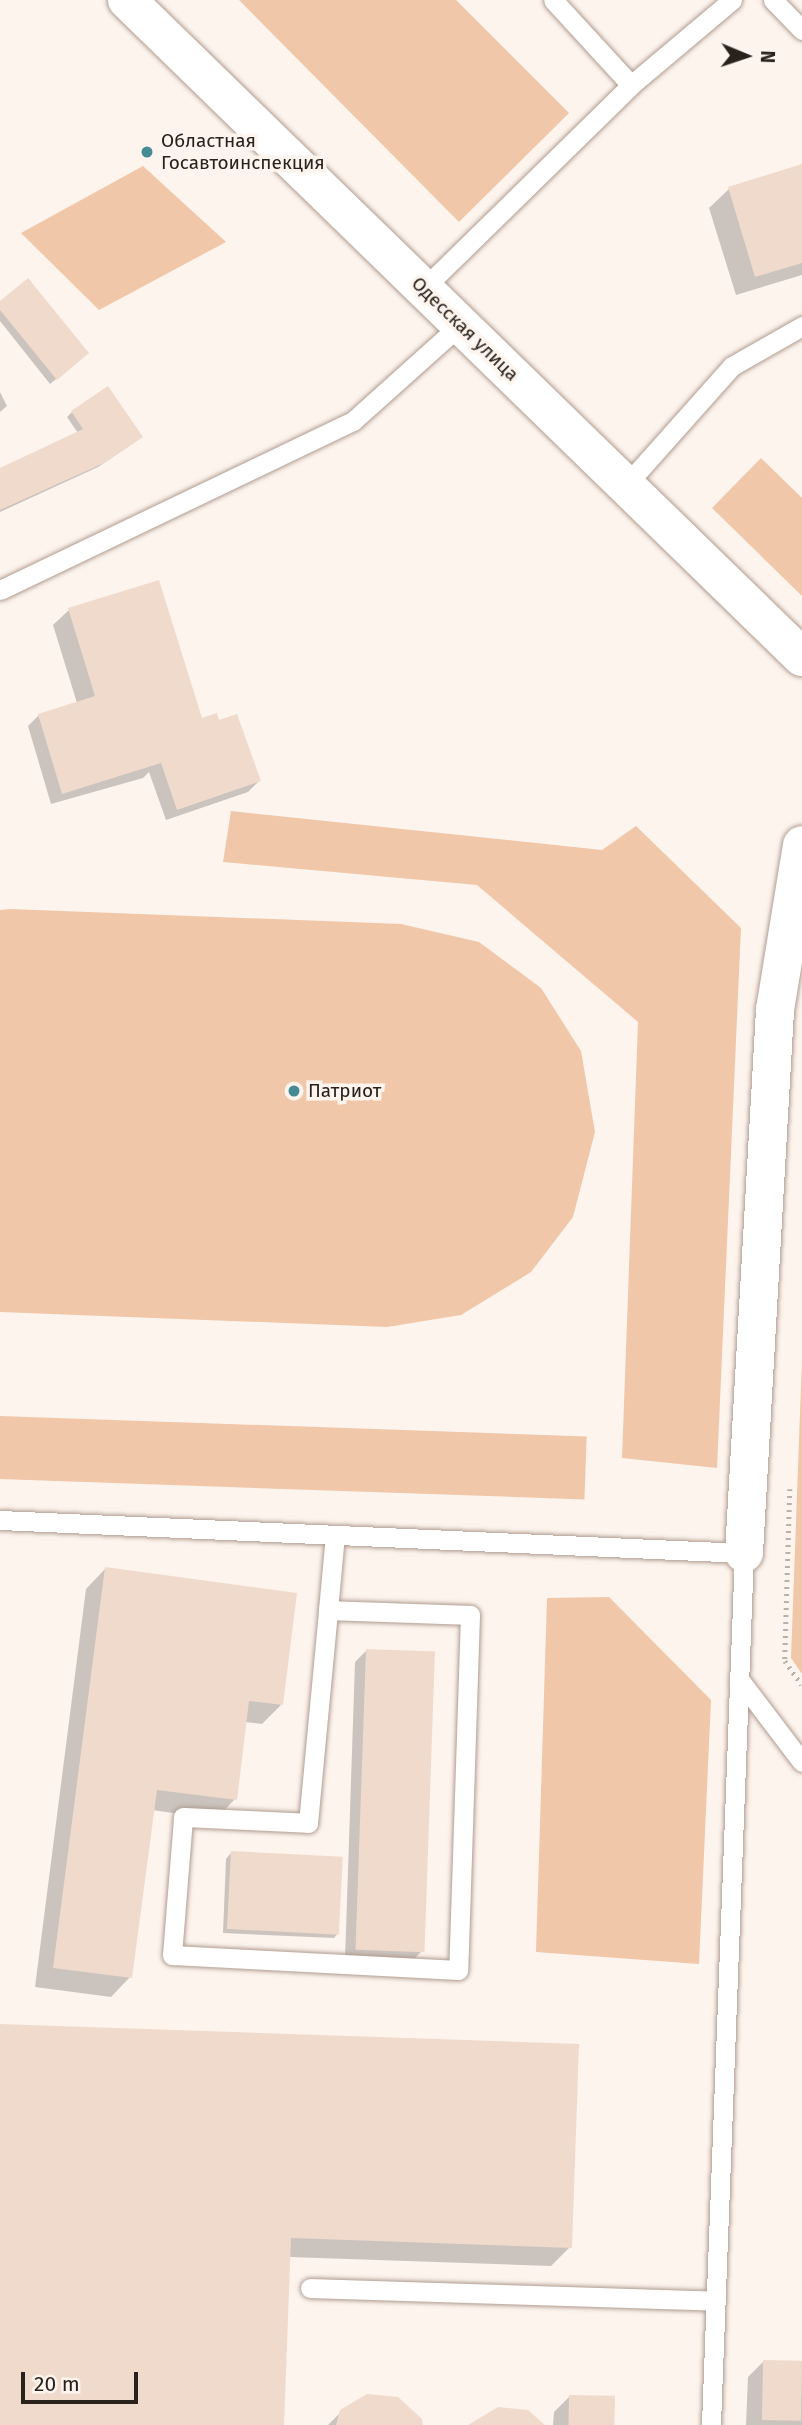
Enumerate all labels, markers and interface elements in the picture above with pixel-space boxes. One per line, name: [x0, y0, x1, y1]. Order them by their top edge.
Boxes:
north arrow: [711, 21, 781, 91]
text: N: [756, 50, 779, 63]
place label: Областная Госавтоинспекция: [161, 130, 325, 174]
marker: Областная Госавтоинспекция: [139, 144, 155, 160]
street label: Одесская улица: [407, 272, 523, 386]
place label: Патриот: [308, 1080, 381, 1102]
marker: Патриот: [286, 1083, 302, 1099]
scale bar: [24, 2358, 142, 2402]
text: 20 m: [34, 2371, 80, 2397]

